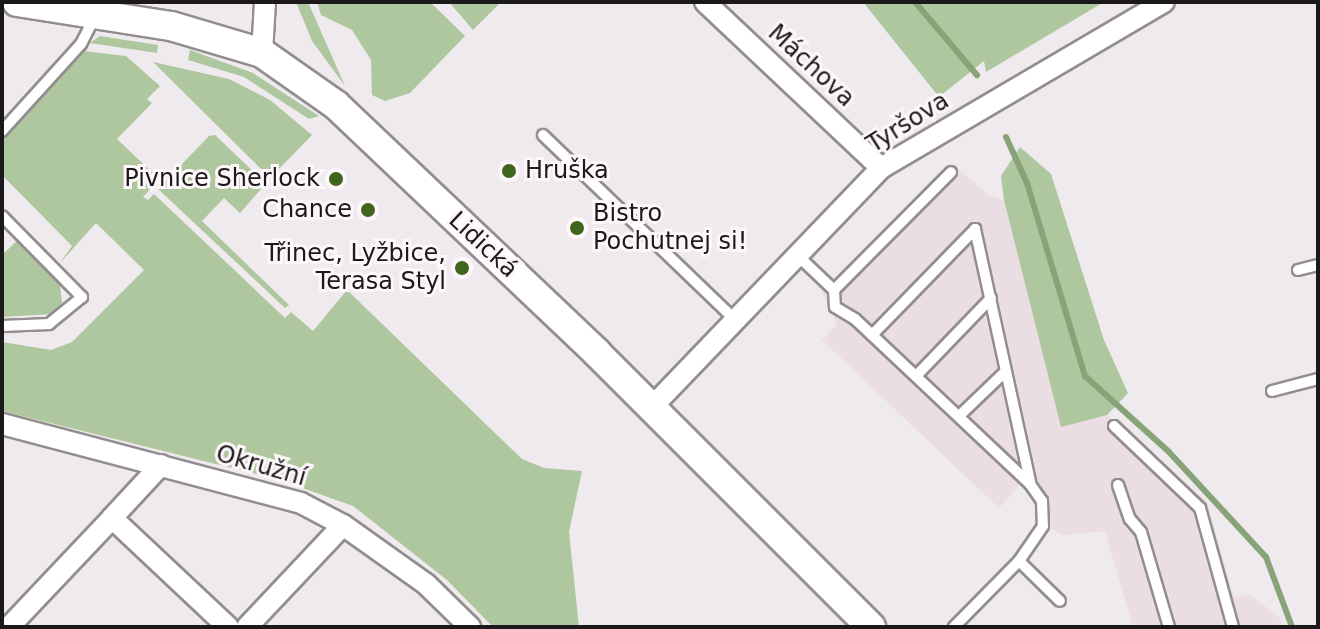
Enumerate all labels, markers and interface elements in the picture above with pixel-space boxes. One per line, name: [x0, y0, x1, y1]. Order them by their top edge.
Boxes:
street label: Máchova: [762, 19, 860, 113]
street label: Tyršova: [862, 87, 954, 159]
place label: Hruška: [525, 157, 609, 185]
marker: Hruška: [500, 162, 518, 180]
place label: Pivnice Sherlock: [124, 165, 320, 193]
marker: Pivnice Sherlock: [327, 170, 345, 188]
place label: Chance: [262, 196, 352, 224]
place label: Bistro Pochutnej si!: [593, 200, 747, 256]
marker: Chance: [359, 201, 377, 219]
street label: Lidická: [443, 206, 523, 284]
marker: Bistro Pochutnej si!: [568, 219, 586, 237]
place label: Třinec, Lyžbice, Terasa Styl: [264, 240, 446, 296]
marker: Třinec, Lyžbice, Terasa Styl: [453, 259, 471, 277]
street label: Okružní: [213, 439, 309, 493]

